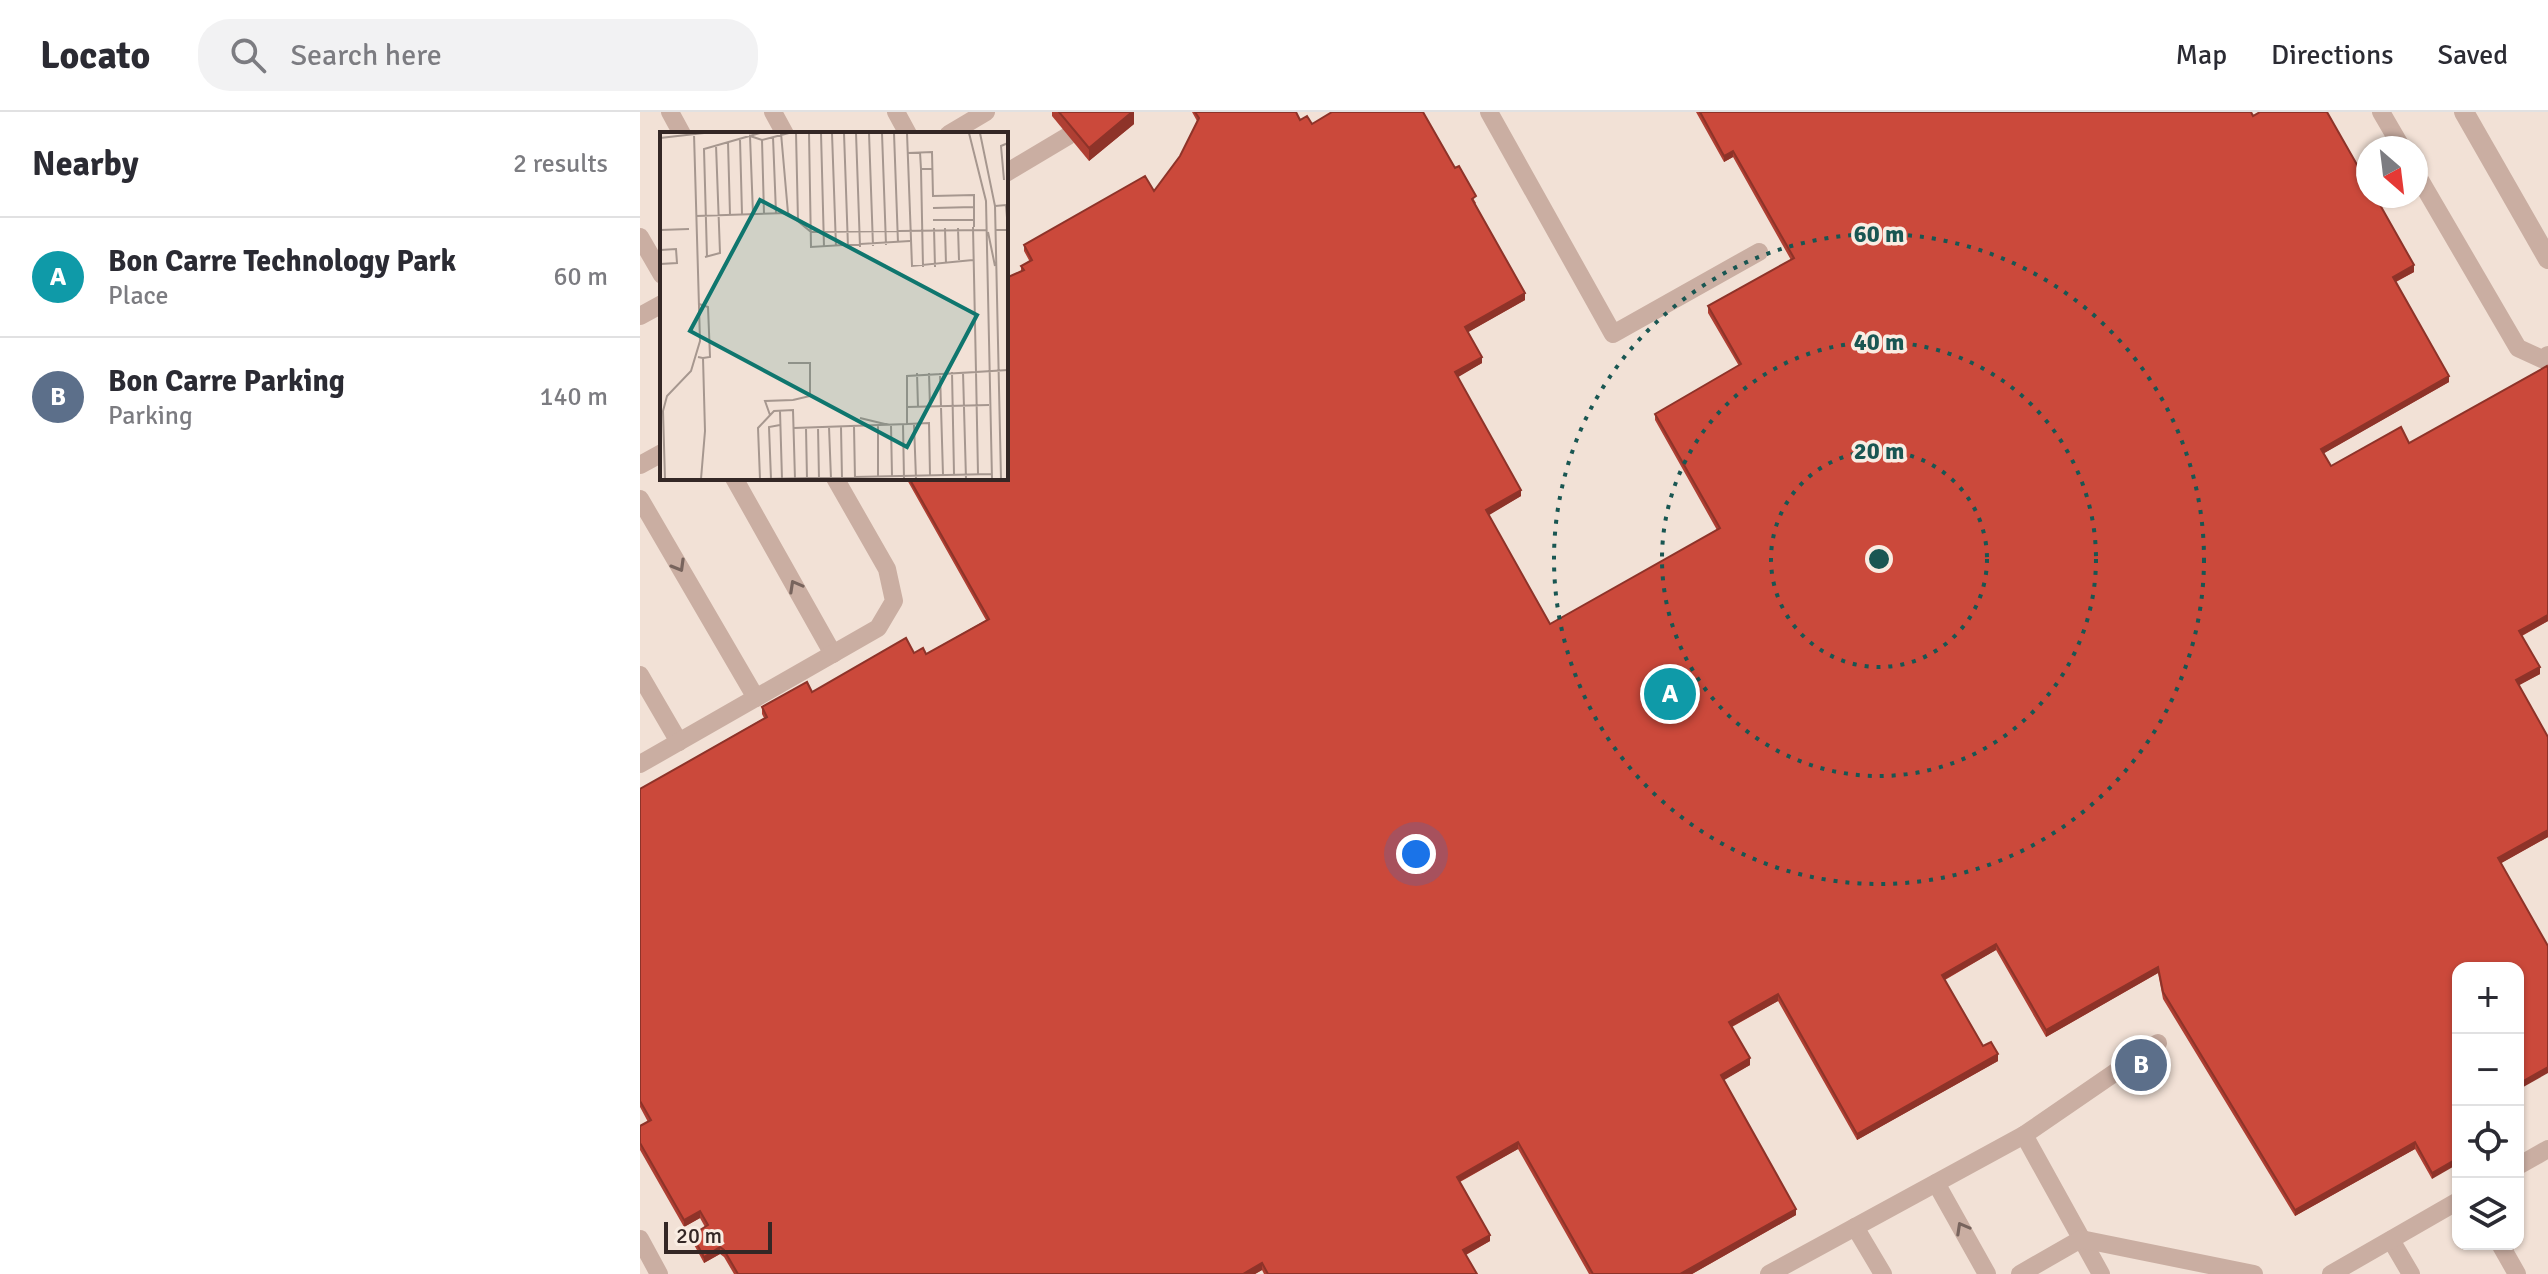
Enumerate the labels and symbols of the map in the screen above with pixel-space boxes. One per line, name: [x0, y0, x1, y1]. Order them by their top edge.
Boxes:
inset map: [660, 132, 1008, 480]
north arrow: [2356, 136, 2428, 208]
text: 60 m: [1854, 219, 1904, 249]
text: 40 m: [1854, 327, 1904, 357]
text: 20 m: [1854, 436, 1904, 466]
centre of rings: [1865, 545, 1893, 573]
one-way arrow: [669, 557, 685, 572]
one-way arrow: [789, 580, 805, 594]
pin: A: [1644, 664, 1696, 724]
your location: [1396, 834, 1436, 874]
pin: B: [2115, 1035, 2167, 1095]
scale bar: [664, 1218, 772, 1254]
one-way arrow: [1956, 1223, 1972, 1237]

